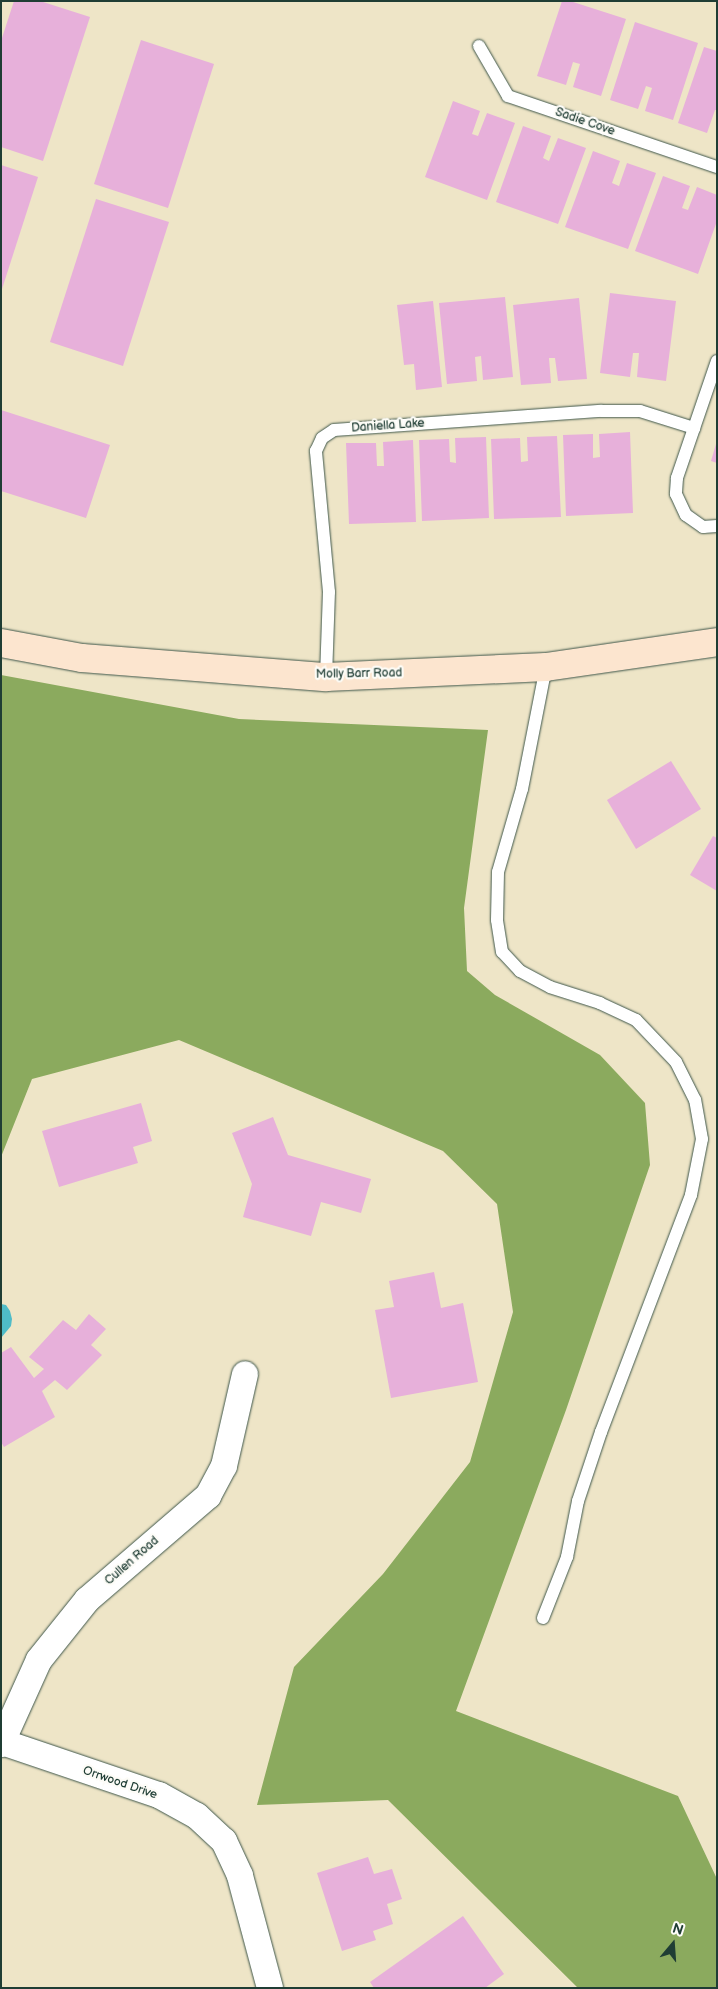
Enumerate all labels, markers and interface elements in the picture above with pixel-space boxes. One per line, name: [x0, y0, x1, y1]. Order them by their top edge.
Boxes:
street label: Sadie Cove: [553, 105, 617, 139]
street label: Daniella Lake: [351, 416, 425, 436]
street label: Molly Barr Road: [315, 666, 403, 682]
street label: Cullen Road: [102, 1534, 162, 1588]
street label: Orrwood Drive: [81, 1764, 159, 1802]
north arrow: [648, 1919, 698, 1969]
text: N: [670, 1920, 685, 1939]

